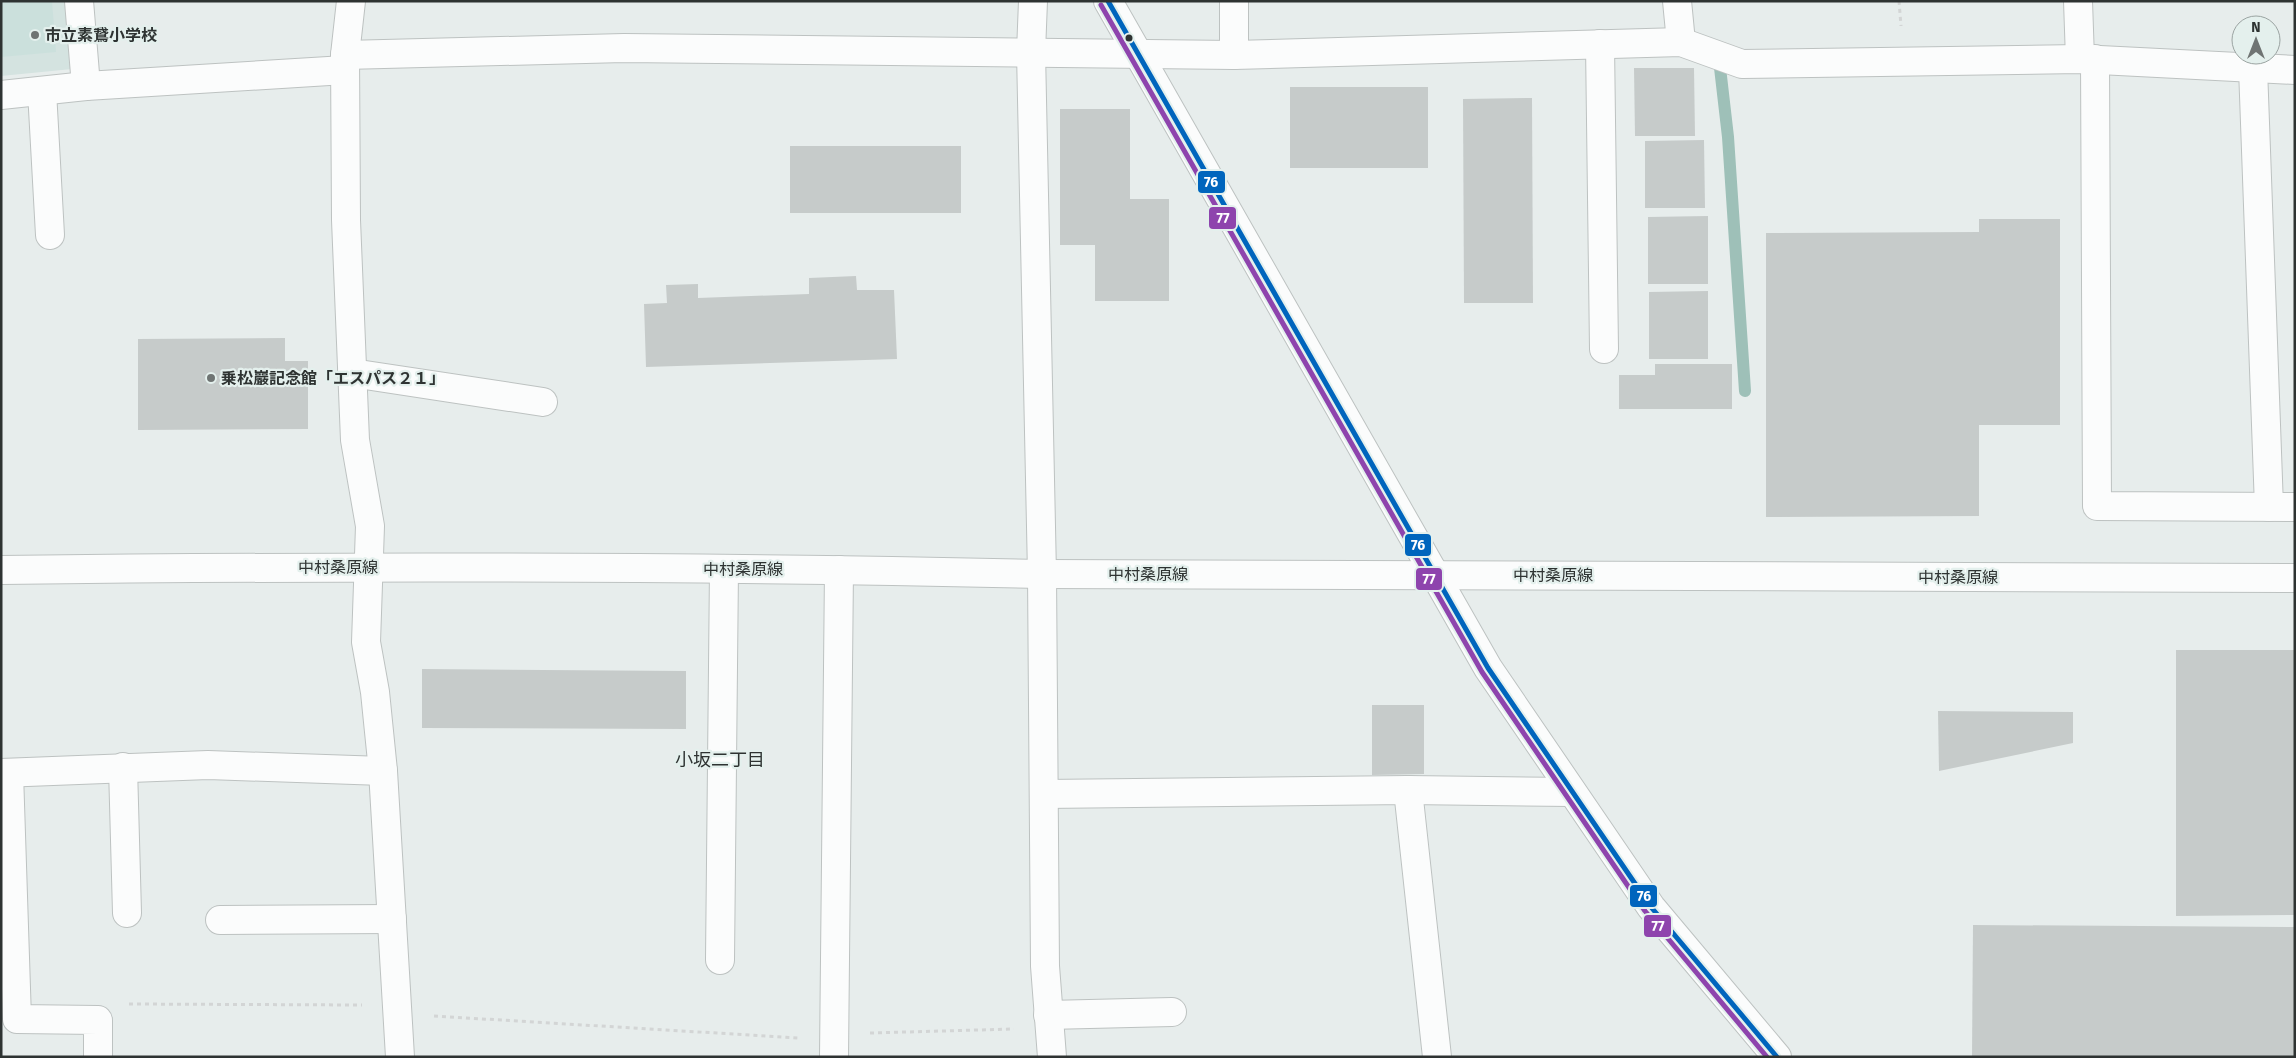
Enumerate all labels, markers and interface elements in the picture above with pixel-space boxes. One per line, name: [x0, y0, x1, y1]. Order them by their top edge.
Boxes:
north arrow: [2231, 15, 2281, 65]
text: N: [2251, 19, 2261, 36]
place label: 市立素鵞小学校: [45, 26, 157, 45]
marker: 市立素鵞小学校: [29, 29, 41, 41]
unlabelled marker: [1124, 33, 1134, 43]
line badge: 76: [1197, 170, 1226, 194]
text: 76: [1204, 174, 1218, 191]
line badge: 77: [1208, 206, 1237, 230]
text: 77: [1216, 210, 1230, 227]
place label: 乗松巖記念館「エスパス２１」: [221, 369, 445, 388]
marker: 乗松巖記念館「エスパス２１」: [205, 372, 217, 384]
line badge: 76: [1404, 533, 1432, 557]
text: 76: [1411, 537, 1425, 554]
street label: 中村桑原線: [298, 558, 378, 577]
street label: 中村桑原線: [703, 560, 783, 579]
street label: 中村桑原線: [1108, 565, 1188, 584]
street label: 中村桑原線: [1513, 566, 1593, 585]
line badge: 77: [1415, 567, 1443, 591]
street label: 中村桑原線: [1918, 568, 1998, 587]
text: 77: [1422, 571, 1436, 588]
district label: 小坂二丁目: [675, 749, 765, 771]
line badge: 76: [1629, 884, 1658, 908]
text: 76: [1637, 888, 1651, 905]
line badge: 77: [1643, 914, 1672, 938]
text: 77: [1651, 918, 1665, 935]

